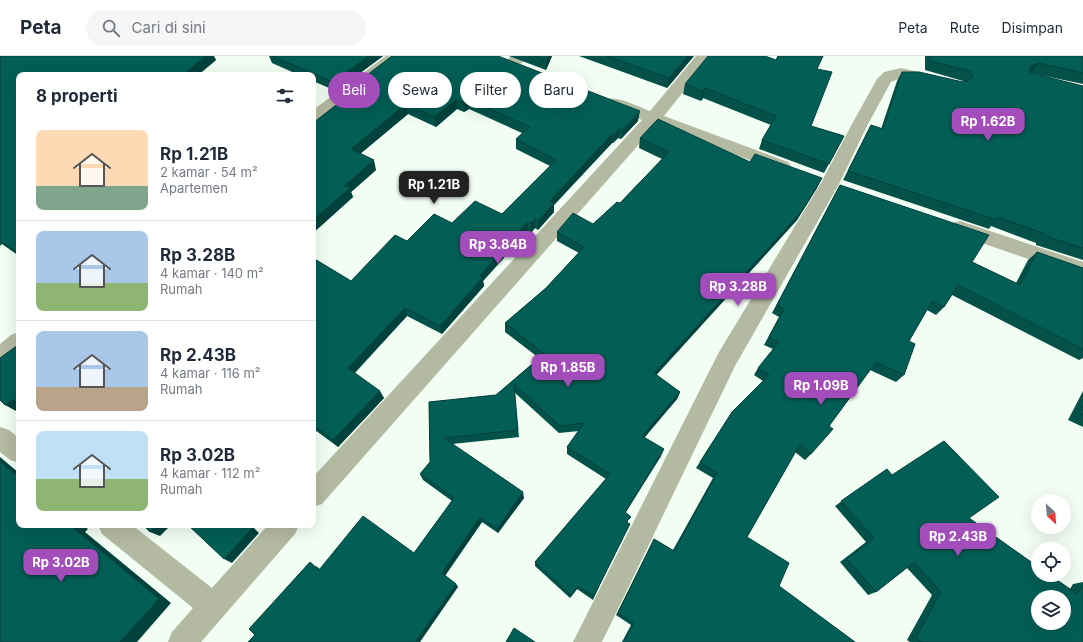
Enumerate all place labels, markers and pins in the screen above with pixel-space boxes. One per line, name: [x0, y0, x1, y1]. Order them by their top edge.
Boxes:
pin: Rp 1.62B: [947, 108, 1029, 142]
pin: Rp 1.21B: [393, 171, 475, 205]
pin: Rp 3.84B: [457, 231, 539, 265]
pin: Rp 3.28B: [697, 273, 779, 307]
pin: Rp 1.85B: [527, 354, 609, 388]
pin: Rp 1.09B: [780, 372, 862, 406]
pin: Rp 2.43B: [917, 523, 999, 557]
pin: Rp 3.02B: [20, 549, 102, 583]

